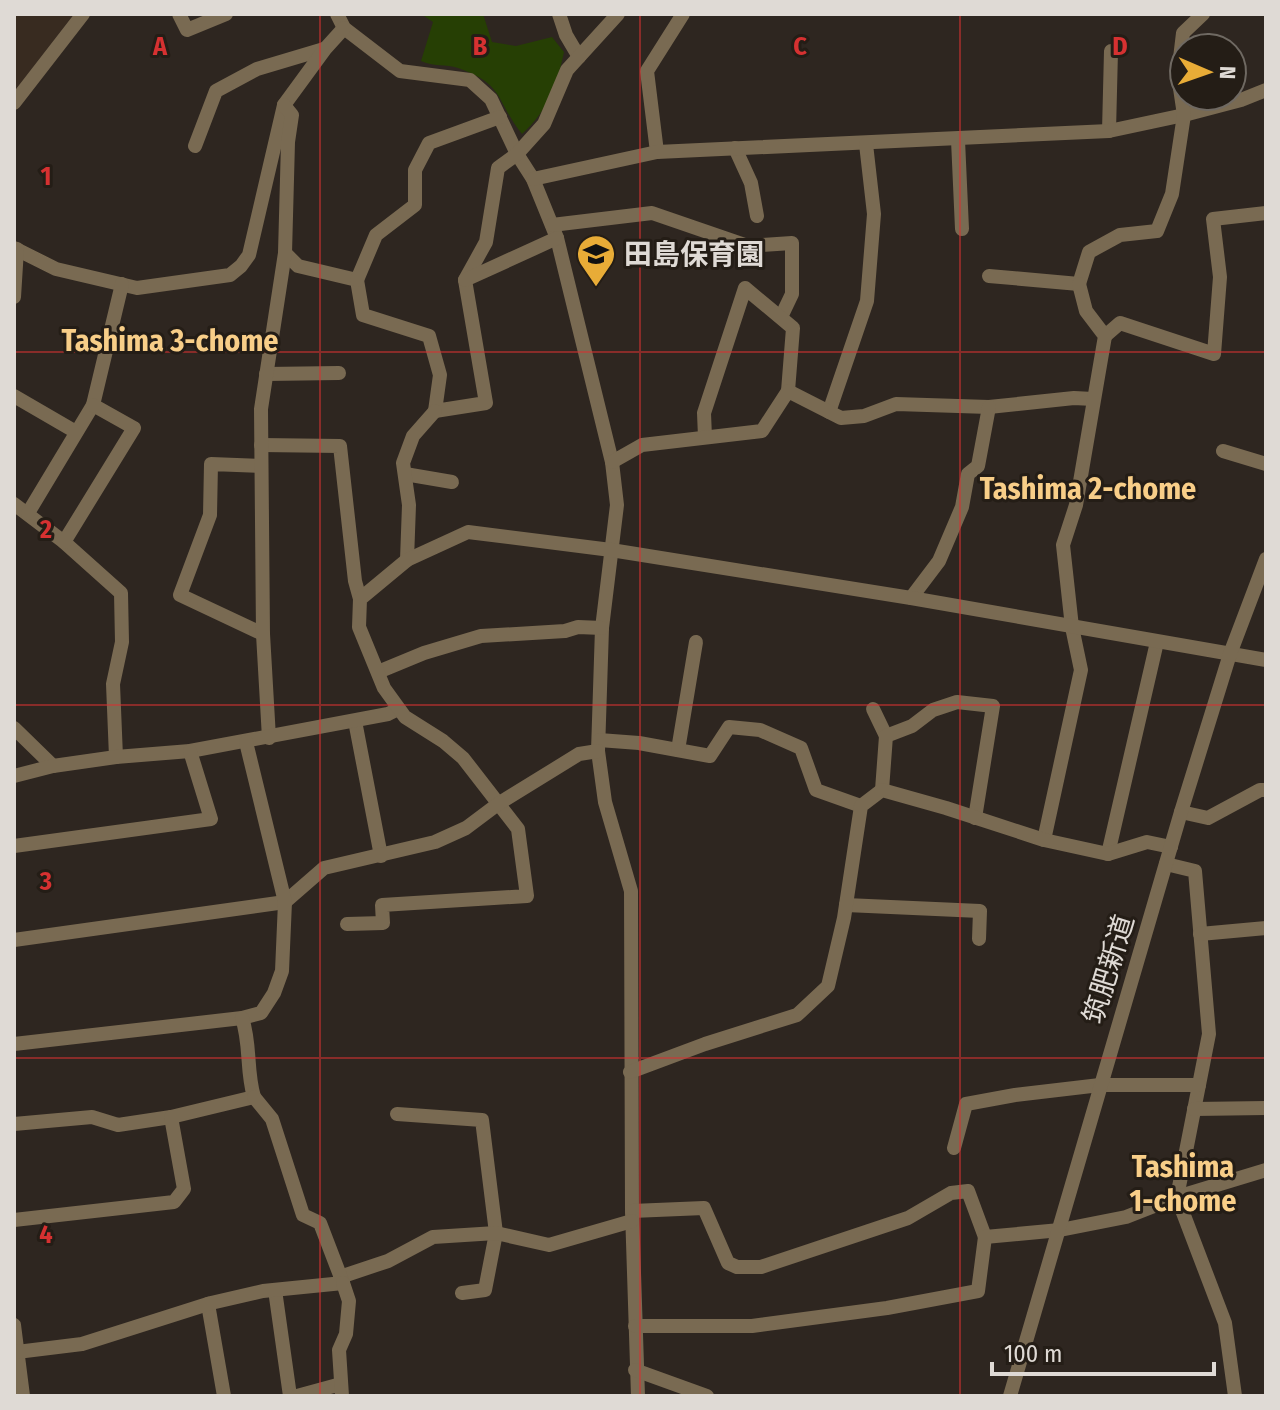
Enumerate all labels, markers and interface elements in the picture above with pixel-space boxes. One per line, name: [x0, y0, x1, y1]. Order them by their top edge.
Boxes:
text: A: [152, 31, 168, 62]
text: B: [473, 31, 488, 62]
text: C: [793, 31, 807, 62]
text: D: [1112, 31, 1128, 62]
north arrow: [1168, 32, 1248, 112]
text: N: [1214, 66, 1241, 80]
text: 1: [41, 161, 52, 192]
school or university icon: 田島保育園: [575, 233, 617, 288]
place label: 田島保育園: [624, 238, 764, 271]
district label: Tashima 3-chome: [62, 323, 279, 359]
district label: Tashima 2-chome: [980, 471, 1196, 507]
text: 2: [39, 514, 52, 545]
text: 3: [39, 866, 52, 897]
street label: 筑肥新道: [1076, 911, 1141, 1028]
district label: Tashima 1-chome: [1130, 1149, 1236, 1219]
text: 4: [39, 1219, 53, 1250]
scale bar: [992, 1326, 1214, 1376]
text: 100 m: [1004, 1340, 1062, 1368]

